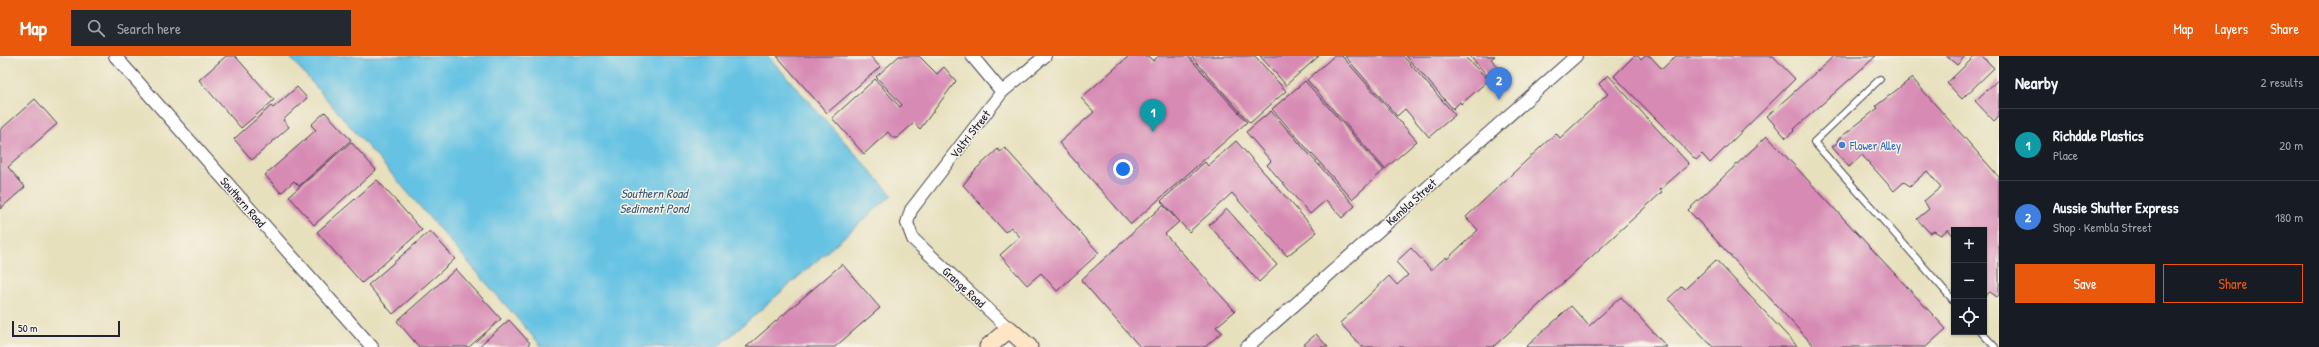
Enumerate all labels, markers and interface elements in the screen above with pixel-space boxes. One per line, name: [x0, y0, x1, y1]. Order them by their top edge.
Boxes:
search box: [71, 10, 351, 46]
text: Map: [20, 15, 47, 41]
icon: search: [85, 17, 107, 39]
text: Search here: [117, 18, 181, 39]
text: Map: [2173, 19, 2193, 38]
text: Layers: [2215, 19, 2248, 38]
text: Share: [2270, 19, 2299, 38]
pin: 2: [1486, 67, 1512, 100]
text: Nearby: [2015, 71, 2058, 94]
text: 2 results: [2261, 73, 2303, 91]
pin: 1: [1140, 99, 1166, 132]
street label: Voltri Street: [946, 106, 995, 162]
text: Richdale Plastics: [2053, 125, 2143, 146]
text: 1: [2026, 136, 2030, 154]
text: 20 m: [2279, 136, 2303, 154]
place label: Flower Alley: [1849, 137, 1901, 154]
marker: Flower Alley: [1837, 140, 1847, 150]
text: Place: [2053, 146, 2078, 164]
your location: [1113, 159, 1133, 179]
street label: Southern Road: [216, 173, 270, 231]
street label: Kembla Street: [1382, 174, 1441, 229]
water label: Southern Road Sediment Pond: [620, 184, 690, 217]
text: Aussie Shutter Express: [2053, 197, 2178, 218]
text: 2: [2025, 208, 2031, 226]
text: 180 m: [2275, 208, 2303, 226]
text: Shop · Kembla Street: [2053, 218, 2152, 236]
map controls: [1951, 227, 1987, 335]
button: +: [1951, 227, 1987, 263]
street label: Grange Road: [939, 263, 989, 312]
button: −: [1951, 263, 1987, 299]
button: Save: [2015, 264, 2155, 303]
button: Share: [2163, 264, 2303, 303]
button: locate: [1951, 299, 1987, 335]
scale bar: [12, 319, 120, 338]
text: 50 m: [18, 321, 38, 335]

